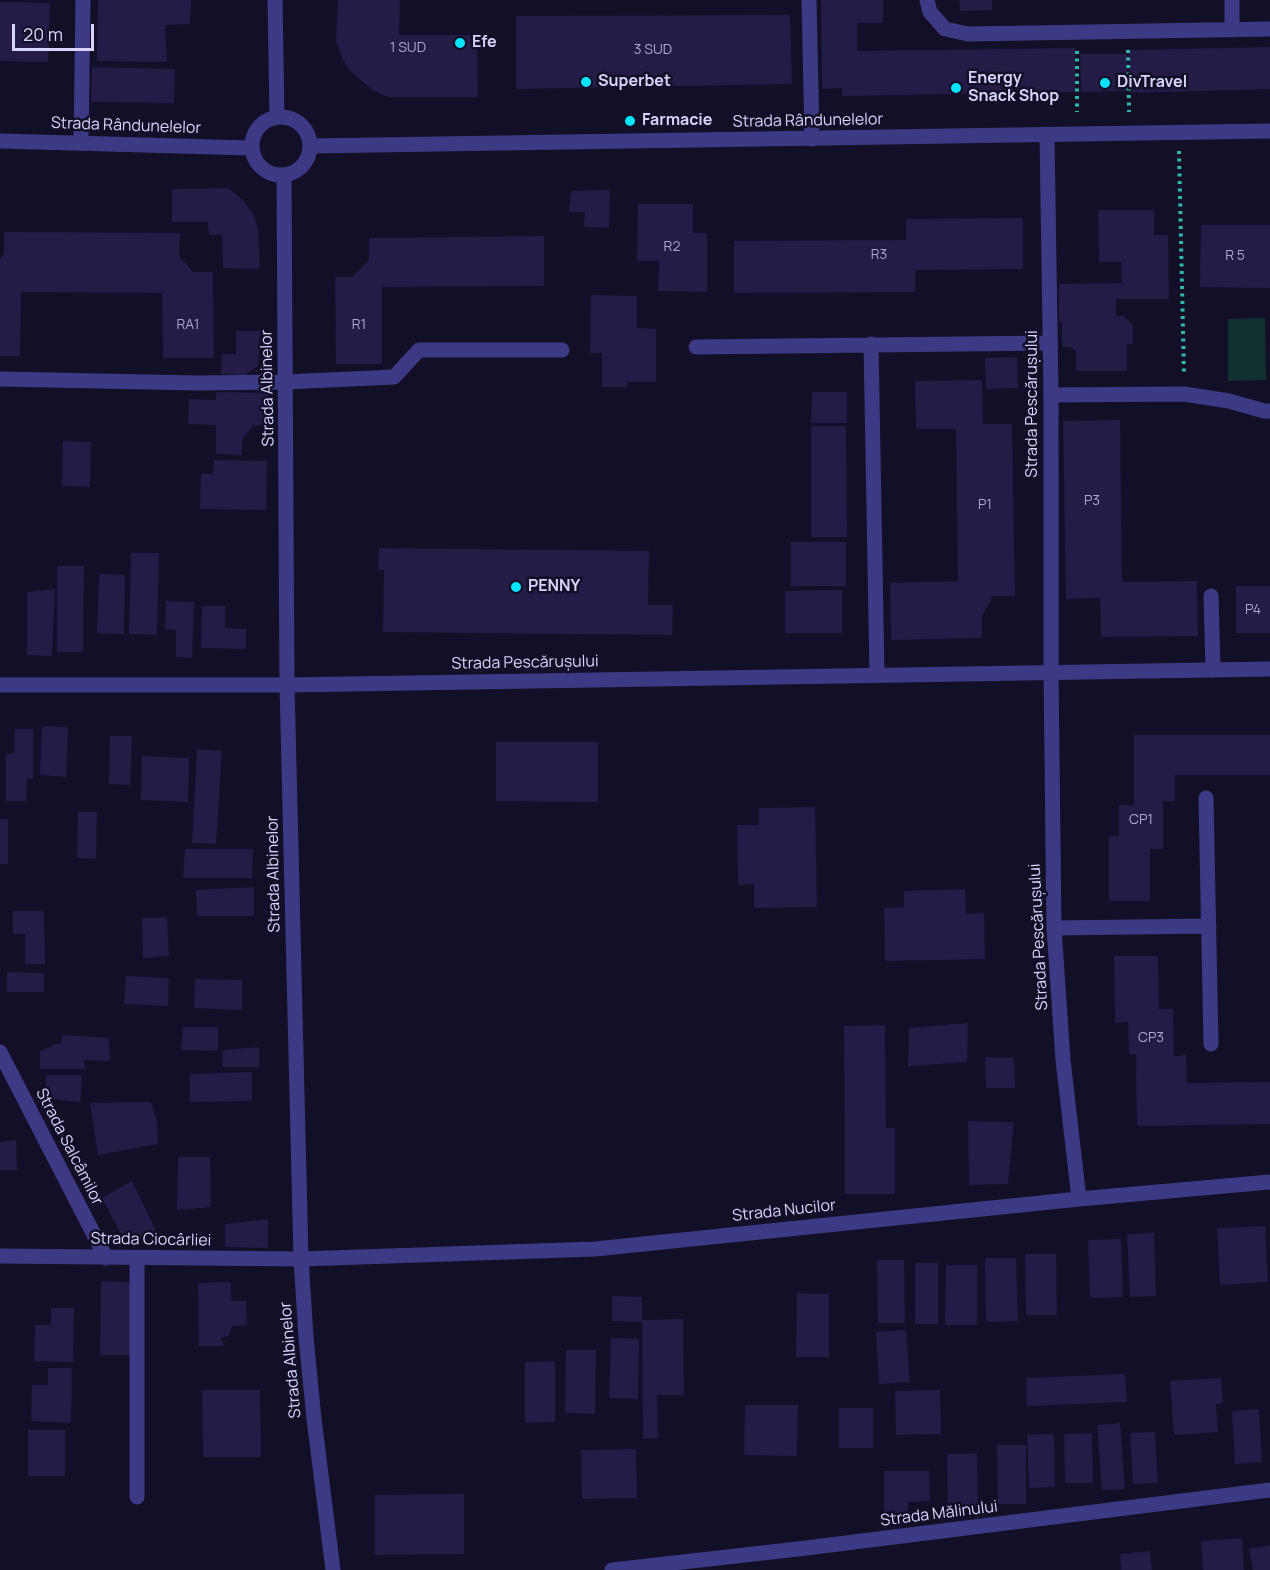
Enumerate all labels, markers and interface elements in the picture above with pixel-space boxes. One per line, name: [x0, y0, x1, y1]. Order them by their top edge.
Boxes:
scale bar: [15, 12, 98, 50]
text: 20 m: [23, 22, 63, 46]
place label: Efe: [472, 33, 497, 53]
marker: Efe: [453, 36, 467, 50]
house number: 1 SUD: [390, 40, 426, 56]
house number: 3 SUD: [634, 42, 672, 58]
place label: Energy Snack Shop: [968, 69, 1059, 107]
place label: Superbet: [598, 72, 671, 92]
place label: DivTravel: [1117, 73, 1187, 93]
marker: Superbet: [579, 75, 593, 89]
marker: DivTravel: [1098, 76, 1112, 90]
marker: Energy Snack Shop: [949, 81, 963, 95]
street label: Strada Rândunelelor: [733, 110, 883, 132]
place label: Farmacie: [642, 111, 712, 131]
street label: Strada Rândunelelor: [50, 114, 202, 138]
marker: Farmacie: [623, 114, 637, 128]
house number: R2: [664, 239, 680, 255]
house number: R3: [871, 247, 887, 263]
house number: R 5: [1225, 248, 1245, 264]
house number: RA1: [176, 317, 200, 333]
house number: R1: [352, 317, 366, 333]
street label: Strada Albinelor: [257, 329, 279, 447]
street label: Strada Pescărușului: [1023, 330, 1043, 478]
house number: P3: [1084, 493, 1100, 509]
house number: P1: [978, 497, 992, 513]
place label: PENNY: [528, 577, 580, 597]
marker: PENNY: [509, 580, 523, 594]
house number: P4: [1245, 602, 1261, 618]
street label: Strada Pescărușului: [451, 652, 599, 674]
house number: CP1: [1129, 812, 1153, 828]
street label: Strada Albinelor: [263, 815, 285, 933]
street label: Strada Pescărușului: [1026, 863, 1052, 1011]
house number: CP3: [1138, 1030, 1164, 1046]
street label: Strada Salcâmilor: [31, 1085, 107, 1209]
street label: Strada Nucilor: [731, 1196, 837, 1226]
street label: Strada Ciocârliei: [90, 1229, 212, 1251]
street label: Strada Albinelor: [276, 1301, 306, 1419]
street label: Strada Mălinului: [879, 1497, 999, 1531]

